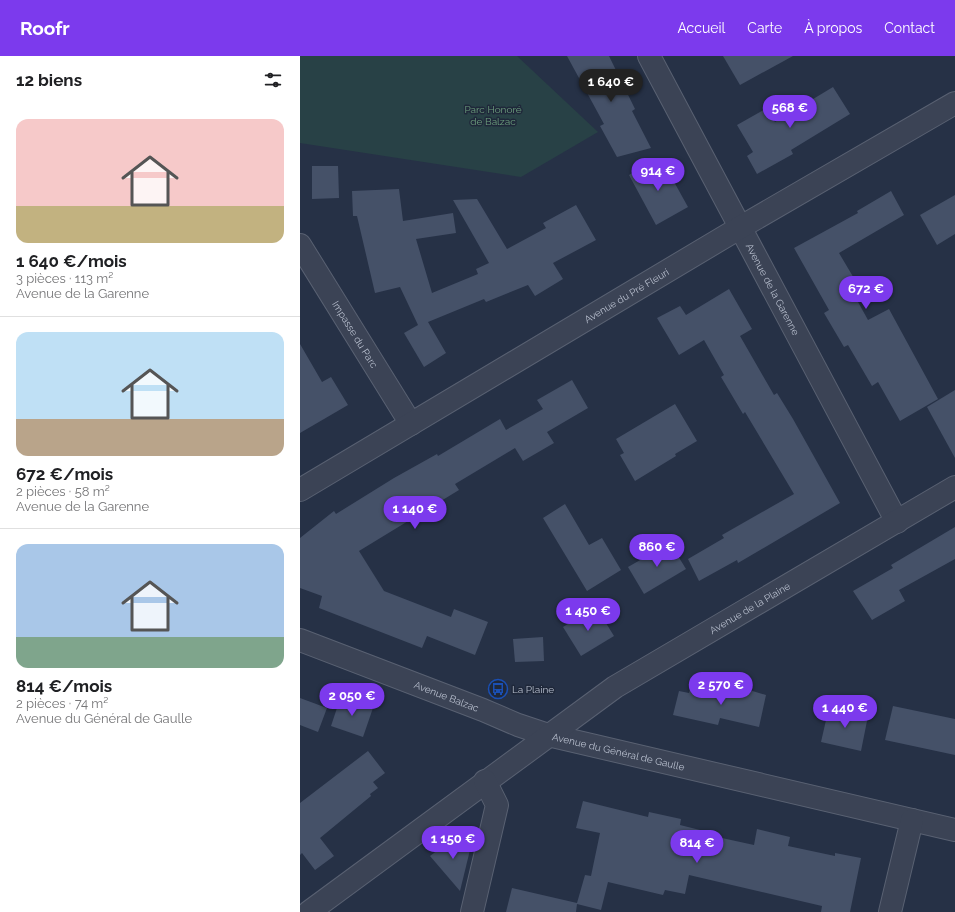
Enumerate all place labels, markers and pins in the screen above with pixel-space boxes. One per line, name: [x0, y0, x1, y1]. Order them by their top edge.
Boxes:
pin: 1 640 €: [574, 69, 648, 103]
pin: 568 €: [762, 95, 818, 129]
pin: 914 €: [630, 158, 686, 192]
pin: 672 €: [838, 276, 894, 310]
pin: 1 140 €: [378, 496, 452, 530]
pin: 860 €: [629, 534, 685, 568]
pin: 1 450 €: [551, 598, 625, 632]
pin: 2 570 €: [684, 672, 758, 706]
bus stop icon: La Plaine: [487, 678, 509, 700]
pin: 2 050 €: [315, 683, 389, 717]
place label: La Plaine: [512, 684, 554, 695]
pin: 1 440 €: [808, 695, 882, 729]
pin: 1 150 €: [416, 826, 490, 860]
pin: 814 €: [669, 830, 725, 864]

